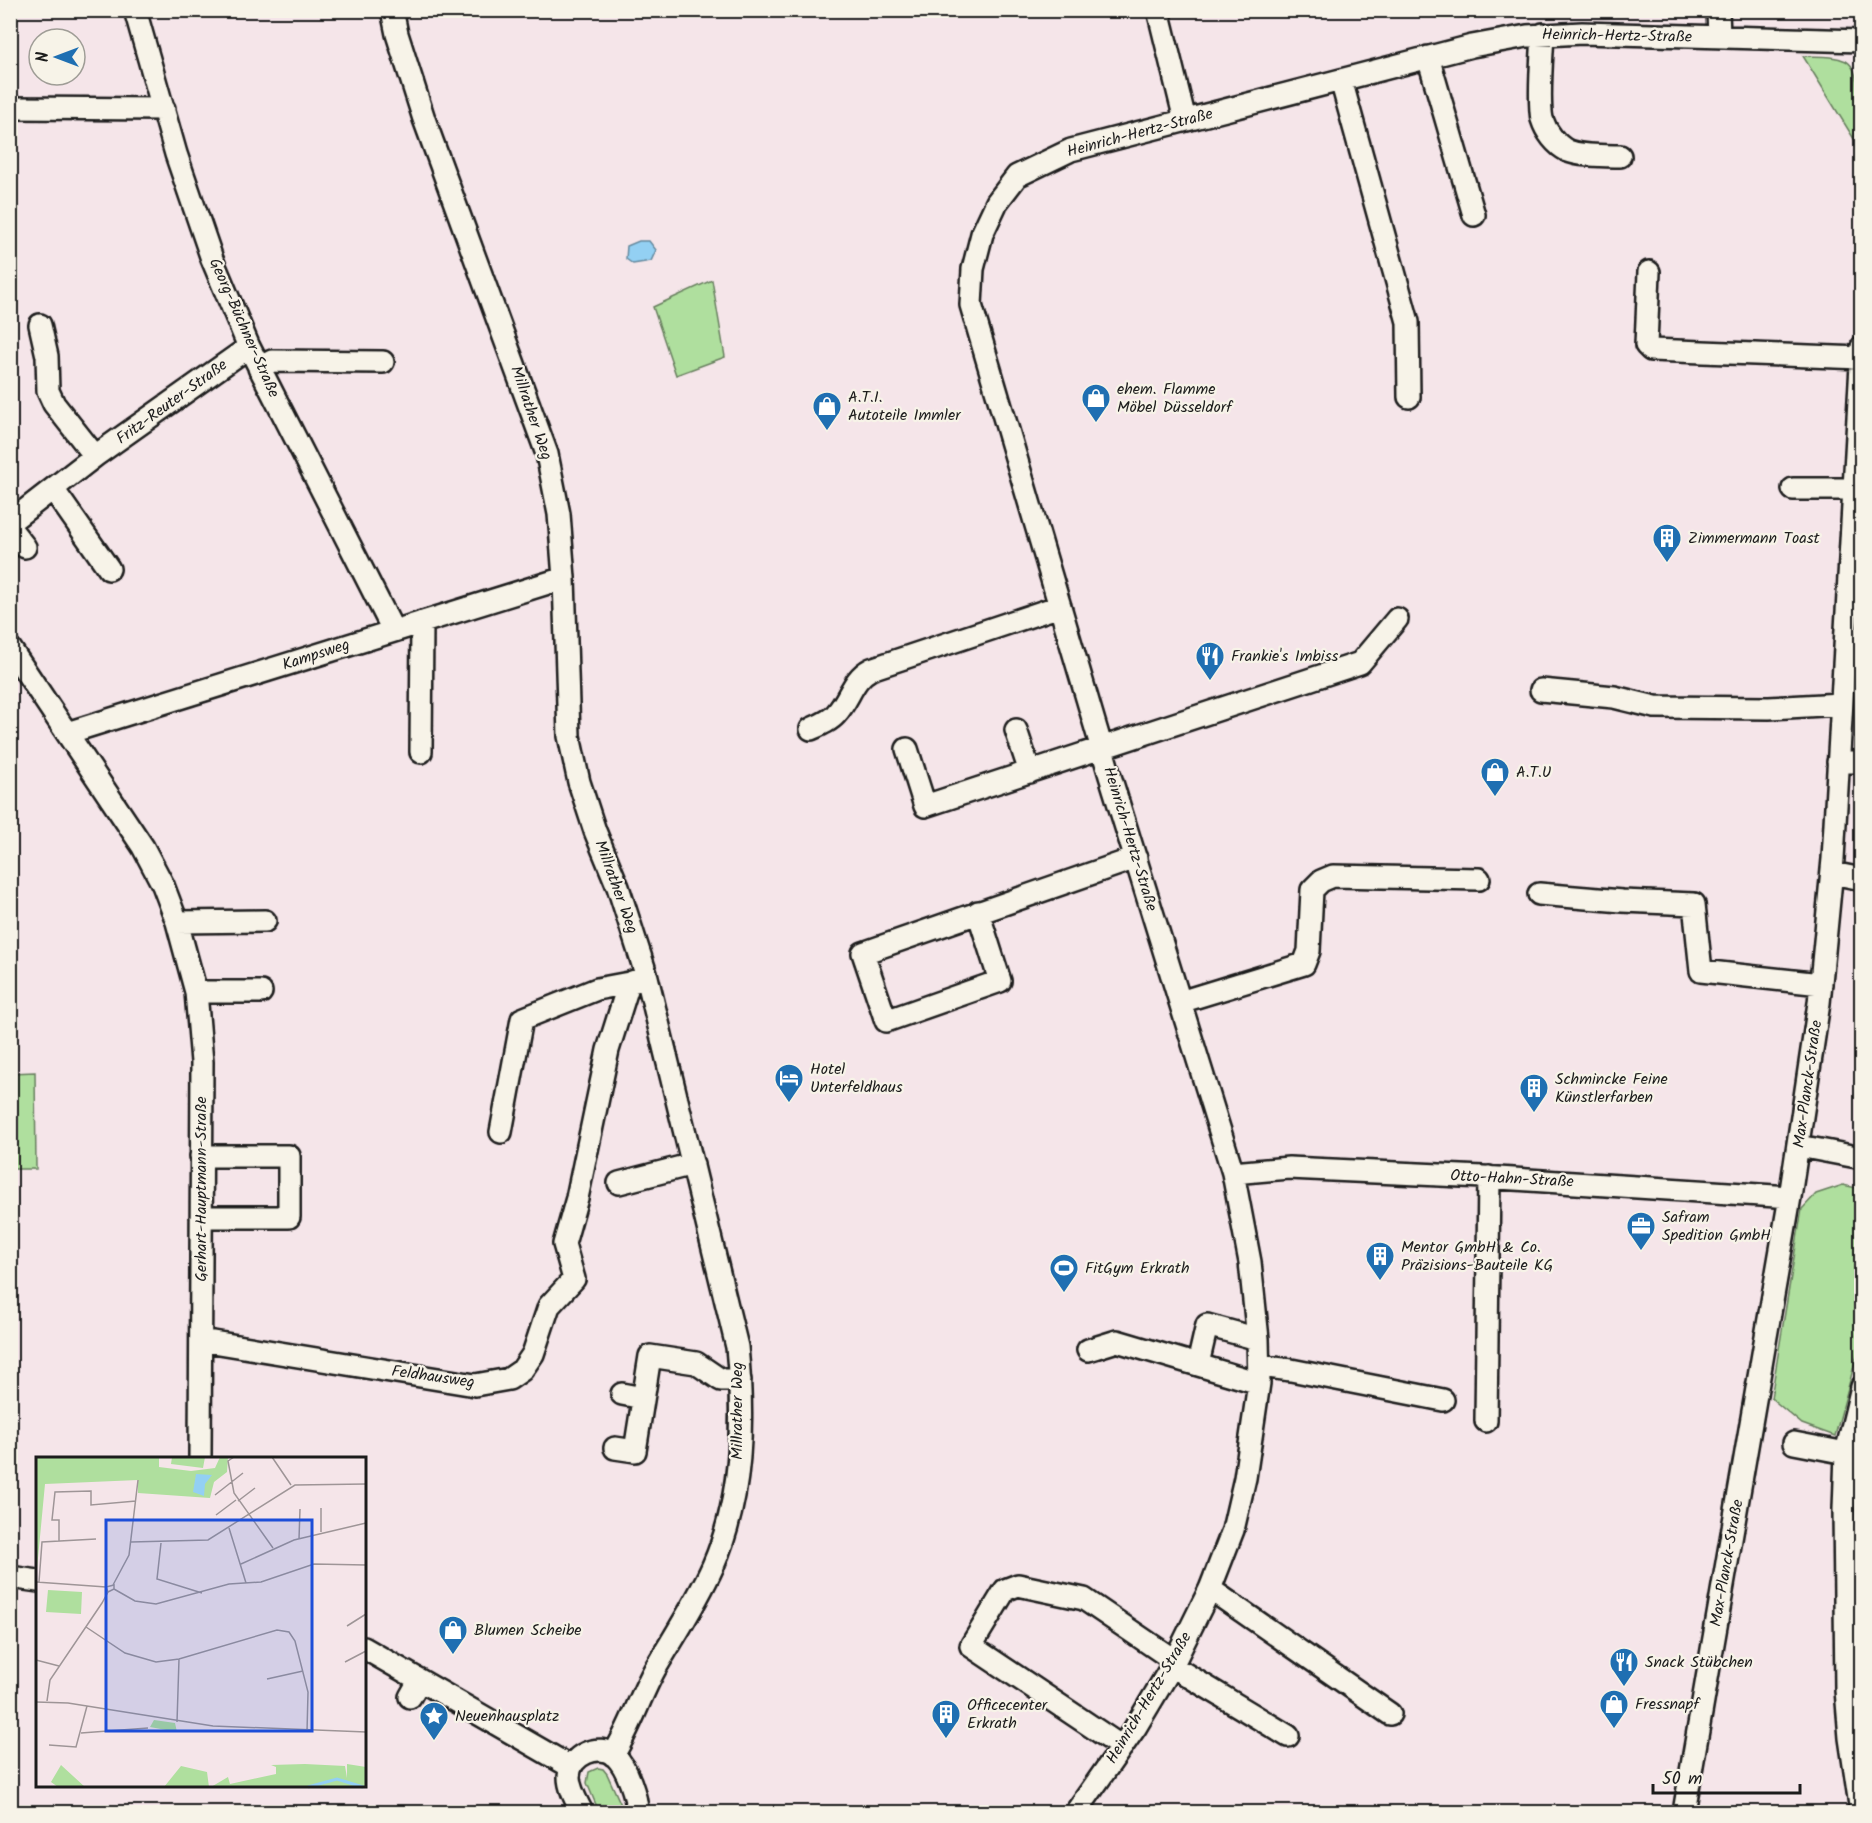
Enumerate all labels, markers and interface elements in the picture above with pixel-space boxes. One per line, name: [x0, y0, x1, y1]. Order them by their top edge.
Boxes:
street label: Heinrich-Hertz-Straße: [1542, 22, 1692, 50]
north arrow: [27, 27, 87, 87]
text: N: [31, 52, 56, 62]
street label: Heinrich-Hertz-Straße: [1064, 101, 1216, 165]
street label: Georg-Büchner-Straße: [202, 254, 286, 402]
street label: Fritz-Reuter-Straße: [111, 353, 233, 451]
street label: Millrather Weg: [503, 363, 559, 463]
place label: ehem. Flamme Möbel Düsseldorf: [1117, 377, 1234, 420]
shop icon: ehem. Flamme Möbel Düsseldorf: [1080, 382, 1112, 424]
place label: A.T.I. Autoteile Immler: [848, 385, 962, 428]
shop icon: A.T.I. Autoteile Immler: [811, 390, 843, 432]
building icon: Zimmermann Toast: [1651, 522, 1683, 564]
place label: Zimmermann Toast: [1688, 526, 1821, 551]
street label: Kampsweg: [279, 632, 353, 678]
restaurant icon: Frankie's Imbiss: [1194, 640, 1226, 682]
place label: Frankie's Imbiss: [1231, 644, 1338, 669]
shop icon: A.T.U: [1479, 756, 1511, 798]
place label: A.T.U: [1516, 760, 1552, 785]
street label: Heinrich-Hertz-Straße: [1096, 764, 1164, 914]
street label: Millrather Weg: [587, 837, 645, 937]
street label: Max-Planck-Straße: [1787, 1018, 1829, 1150]
place label: Hotel Unterfeldhaus: [810, 1057, 903, 1100]
hotel icon: Hotel Unterfeldhaus: [773, 1062, 805, 1104]
place label: Schmincke Feine Künstlerfarben: [1555, 1067, 1668, 1110]
building icon: Schmincke Feine Künstlerfarben: [1518, 1072, 1550, 1114]
street label: Gerhart-Hauptmann-Straße: [189, 1096, 214, 1282]
street label: Otto-Hahn-Straße: [1450, 1163, 1574, 1195]
place label: Safram Spedition GmbH: [1662, 1205, 1771, 1248]
office icon: Safram Spedition GmbH: [1625, 1210, 1657, 1252]
place label: Mentor GmbH & Co. Präzisions-Bauteile KG: [1401, 1235, 1553, 1278]
building icon: Mentor GmbH & Co. Präzisions-Bauteile KG: [1364, 1240, 1396, 1282]
sports icon: FitGym Erkrath: [1048, 1252, 1080, 1294]
place label: FitGym Erkrath: [1085, 1256, 1190, 1281]
street label: Feldhausweg: [390, 1359, 476, 1395]
street label: Millrather Weg: [725, 1362, 750, 1460]
inset map: [36, 1457, 366, 1787]
street label: Max-Planck-Straße: [1703, 1497, 1751, 1629]
shop icon: Blumen Scheibe: [437, 1614, 469, 1656]
place label: Blumen Scheibe: [474, 1618, 582, 1643]
street label: Heinrich-Hertz-Straße: [1100, 1627, 1198, 1769]
restaurant icon: Snack Stübchen: [1608, 1646, 1640, 1688]
place label: Snack Stübchen: [1645, 1650, 1753, 1675]
shop icon: Fressnapf: [1598, 1688, 1630, 1730]
place label: Fressnapf: [1635, 1692, 1701, 1717]
place label: Officecenter Erkrath: [967, 1693, 1049, 1736]
building icon: Officecenter Erkrath: [930, 1698, 962, 1740]
place icon: Neuenhausplatz: [418, 1700, 450, 1742]
place label: Neuenhausplatz: [455, 1704, 559, 1729]
scale bar: [1653, 1757, 1800, 1795]
text: 50 m: [1662, 1765, 1702, 1794]

